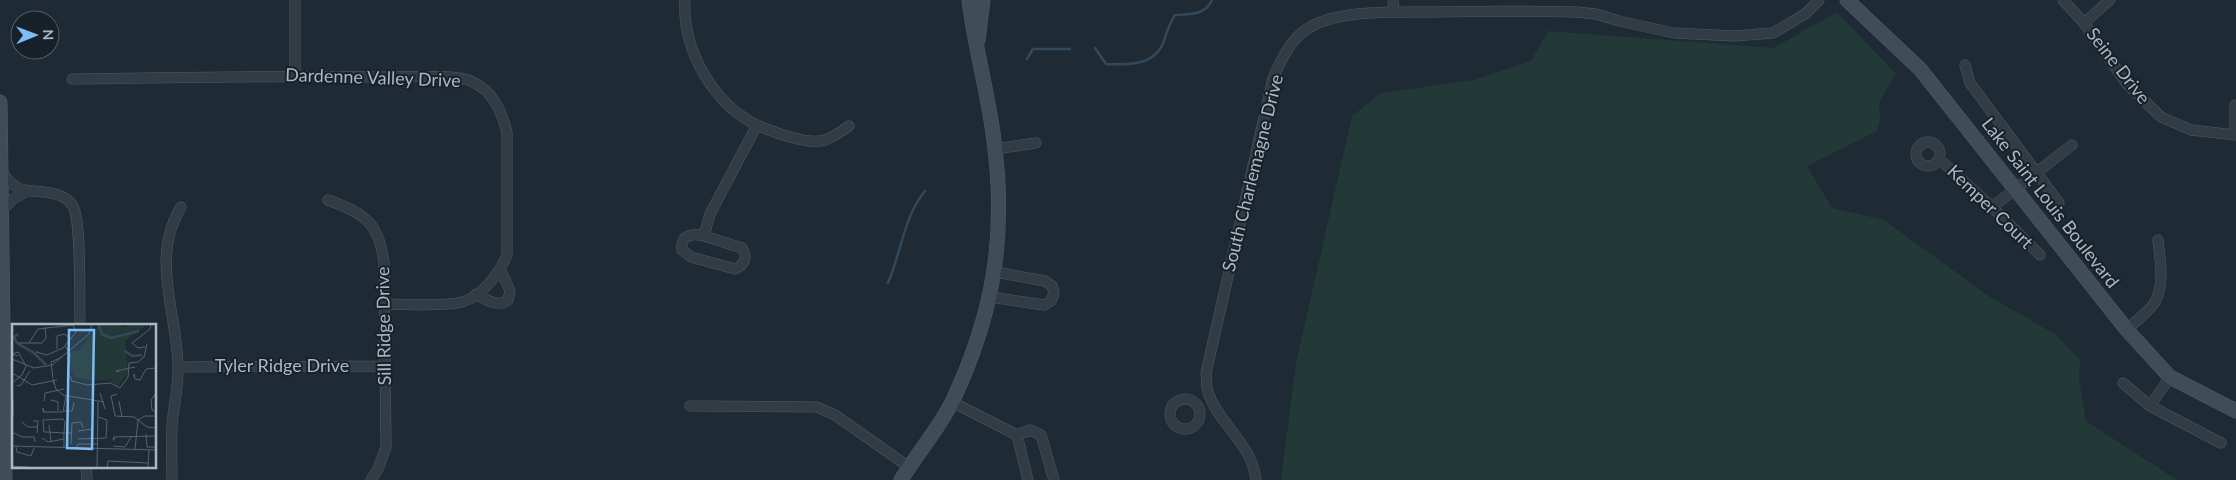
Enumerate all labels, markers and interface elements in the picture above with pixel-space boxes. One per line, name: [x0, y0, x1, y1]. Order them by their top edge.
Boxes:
north arrow: [10, 10, 60, 60]
street label: Seine Drive: [2082, 23, 2155, 108]
text: N: [40, 29, 57, 40]
street label: Dardenne Valley Drive: [285, 63, 461, 91]
street label: South Charlemagne Drive: [1217, 72, 1287, 274]
street label: Lake Saint Louis Boulevard: [1977, 113, 2124, 292]
street label: Kemper Court: [1943, 160, 2039, 253]
street label: Sill Ridge Drive: [371, 266, 395, 386]
inset map: [12, 324, 156, 468]
street label: Tyler Ridge Drive: [215, 354, 349, 376]

